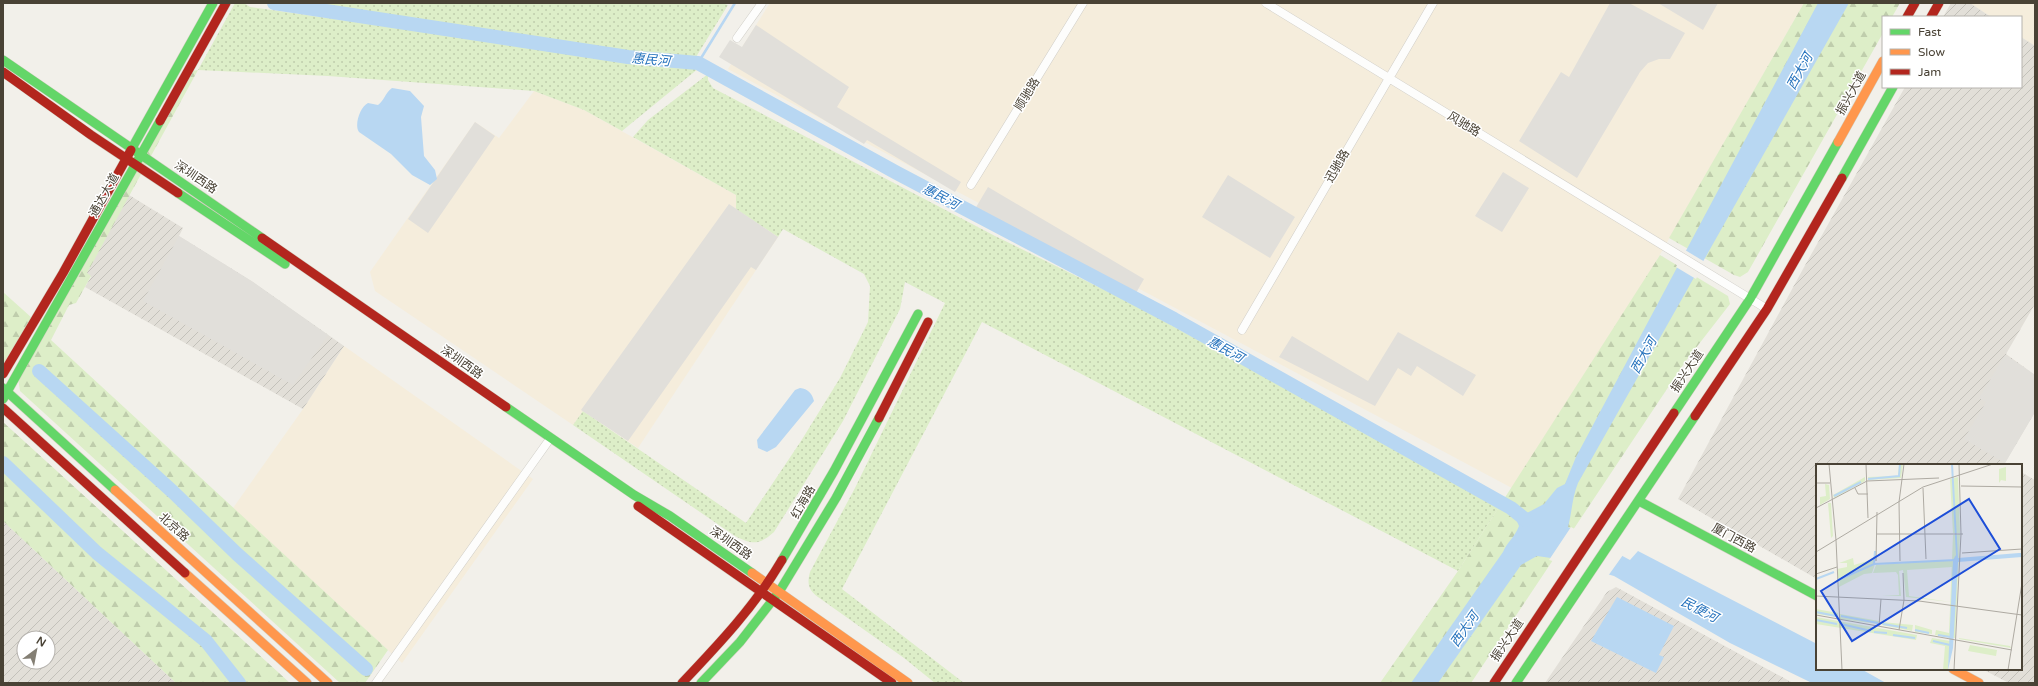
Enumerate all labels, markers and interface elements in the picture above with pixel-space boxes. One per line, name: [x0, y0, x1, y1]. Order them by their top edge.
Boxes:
legend: [1882, 16, 2022, 88]
text: Fast: [1918, 25, 1942, 39]
text: Slow: [1918, 45, 1945, 59]
water label: 西大河: [1783, 48, 1818, 92]
water label: 惠民河: [631, 50, 674, 70]
text: Jam: [1918, 65, 1941, 79]
street label: 振兴大道: [1833, 69, 1869, 117]
street label: 顺驰路: [1012, 75, 1042, 113]
street label: 风驰路: [1445, 109, 1483, 139]
street label: 迅驰路: [1322, 147, 1352, 185]
street label: 深圳西路: [172, 158, 220, 196]
street label: 通达大道: [86, 171, 122, 219]
water label: 惠民河: [920, 181, 964, 215]
water label: 西大河: [1627, 332, 1662, 376]
water label: 惠民河: [1205, 333, 1249, 368]
street label: 深圳西路: [438, 342, 486, 382]
street label: 振兴大道: [1668, 347, 1706, 395]
inset map: [1816, 464, 2022, 670]
street label: 红海路: [788, 483, 818, 521]
street label: 北京路: [156, 510, 192, 544]
street label: 厦门西路: [1710, 521, 1758, 555]
street label: 深圳西路: [707, 523, 755, 563]
water label: 民便河: [1679, 594, 1723, 627]
water label: 西大河: [1447, 607, 1484, 650]
street label: 振兴大道: [1488, 616, 1526, 664]
north arrow: [16, 630, 56, 670]
text: N: [34, 634, 48, 650]

